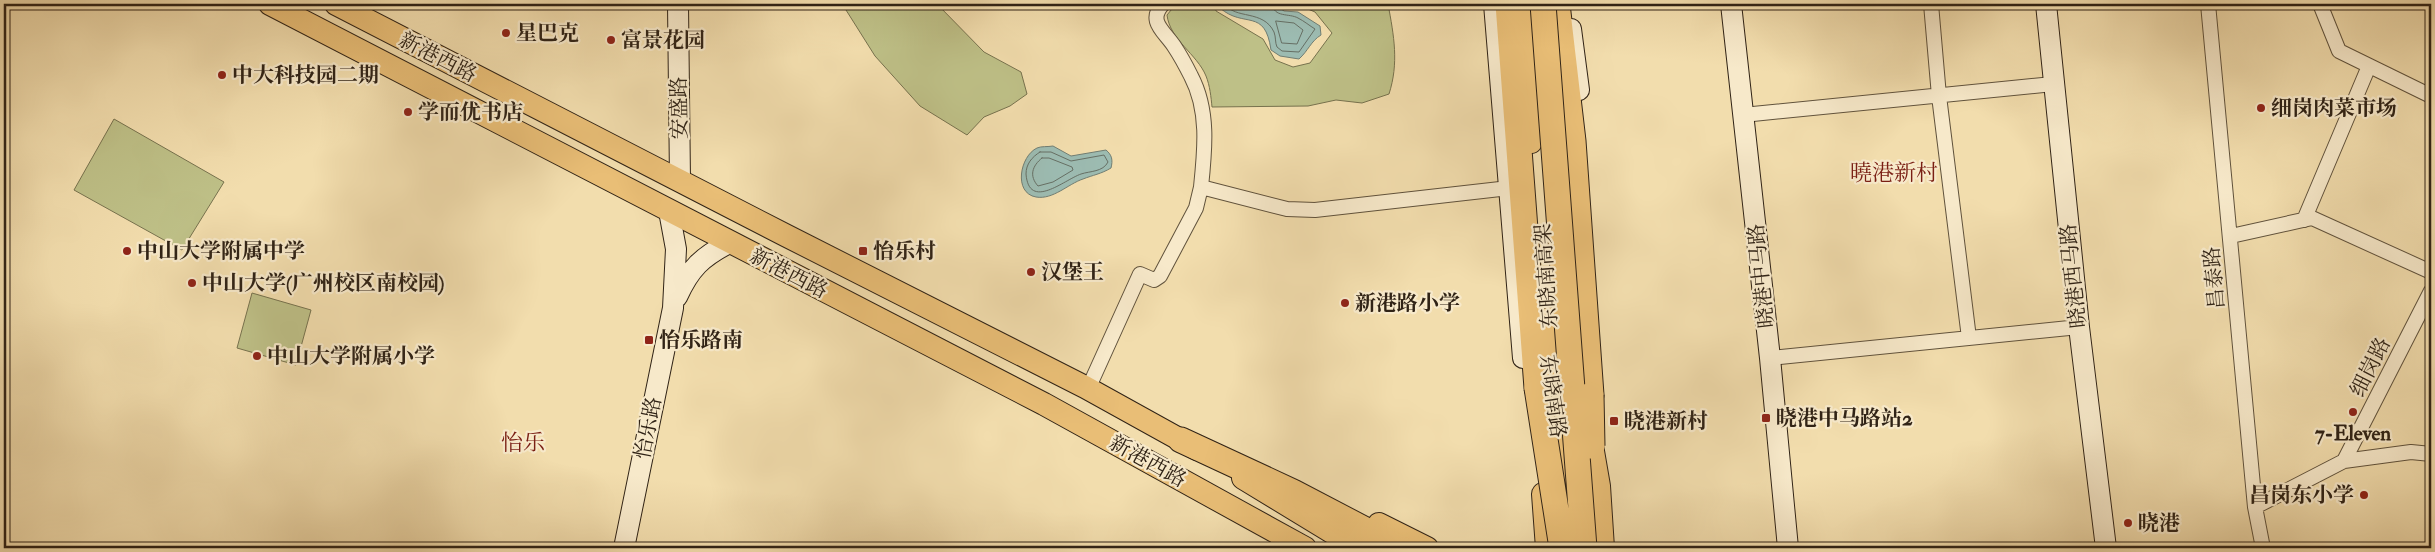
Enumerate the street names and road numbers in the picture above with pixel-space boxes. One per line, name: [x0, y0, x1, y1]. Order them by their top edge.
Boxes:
street label: 新港西路: [394, 26, 481, 89]
street label: 安盛路: [665, 76, 694, 140]
street label: 晓港中马路: [1743, 222, 1780, 330]
street label: 晓港西马路: [2055, 222, 2092, 330]
street label: 东晓南高架: [1529, 223, 1564, 329]
street label: 新港西路: [745, 242, 832, 305]
street label: 昌泰路: [2198, 245, 2231, 311]
street label: 细岗路: [2344, 333, 2397, 401]
street label: 东晓南路: [1533, 353, 1572, 440]
street label: 怡乐路: [629, 395, 668, 462]
street label: 新港西路: [1104, 429, 1191, 494]

